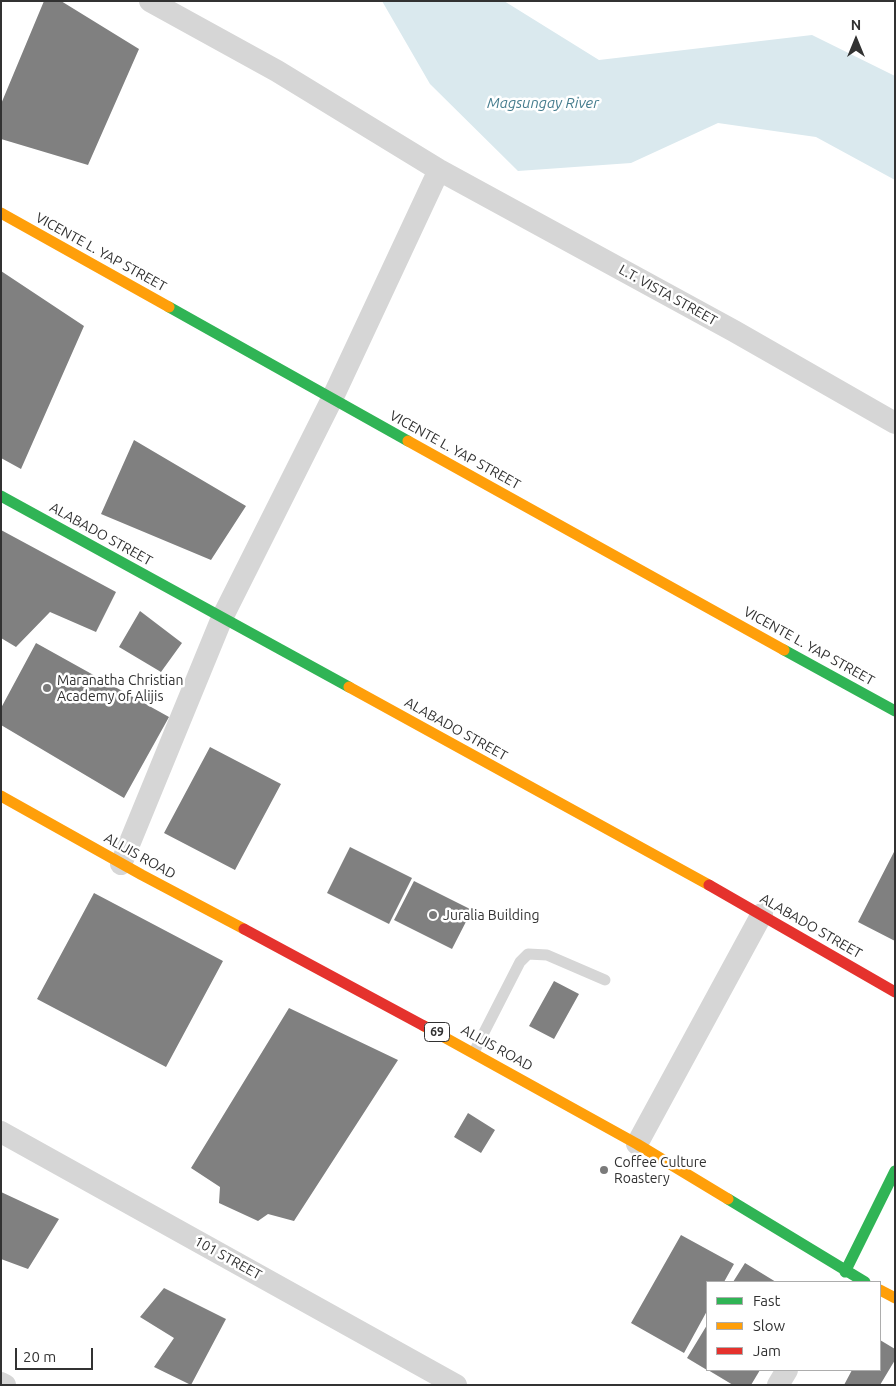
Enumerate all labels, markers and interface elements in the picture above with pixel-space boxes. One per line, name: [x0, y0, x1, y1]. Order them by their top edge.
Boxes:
north arrow: [831, 15, 881, 65]
text: N: [851, 17, 861, 33]
water label: Magsungay River: [487, 94, 599, 112]
street label: VICENTE L. YAP STREET: [33, 209, 169, 295]
street label: L.T. VISTA STREET: [616, 261, 720, 329]
street label: VICENTE L. YAP STREET: [387, 407, 523, 493]
street label: ALABADO STREET: [47, 499, 155, 569]
street label: VICENTE L. YAP STREET: [741, 603, 877, 689]
place label: Maranatha Christian Academy of Alijis: [57, 672, 183, 704]
marker: Maranatha Christian Academy of Alijis: [41, 682, 53, 694]
street label: ALABADO STREET: [402, 694, 510, 764]
street label: ALIJIS ROAD: [101, 829, 179, 883]
street label: ALABADO STREET: [757, 890, 865, 962]
place label: Juralia Building: [443, 907, 539, 923]
marker: Juralia Building: [427, 909, 439, 921]
street label: ALIJIS ROAD: [458, 1021, 536, 1075]
road number: 69: [424, 1022, 450, 1042]
place label: Coffee Culture Roastery: [614, 1154, 707, 1186]
marker: Coffee Culture Roastery: [598, 1164, 610, 1176]
street label: 101 STREET: [191, 1233, 265, 1283]
legend: [706, 1281, 881, 1371]
text: Fast: [753, 1292, 780, 1309]
text: Slow: [753, 1317, 785, 1334]
scale bar: [18, 1338, 95, 1370]
text: Jam: [753, 1342, 781, 1359]
text: 20 m: [23, 1348, 56, 1365]

